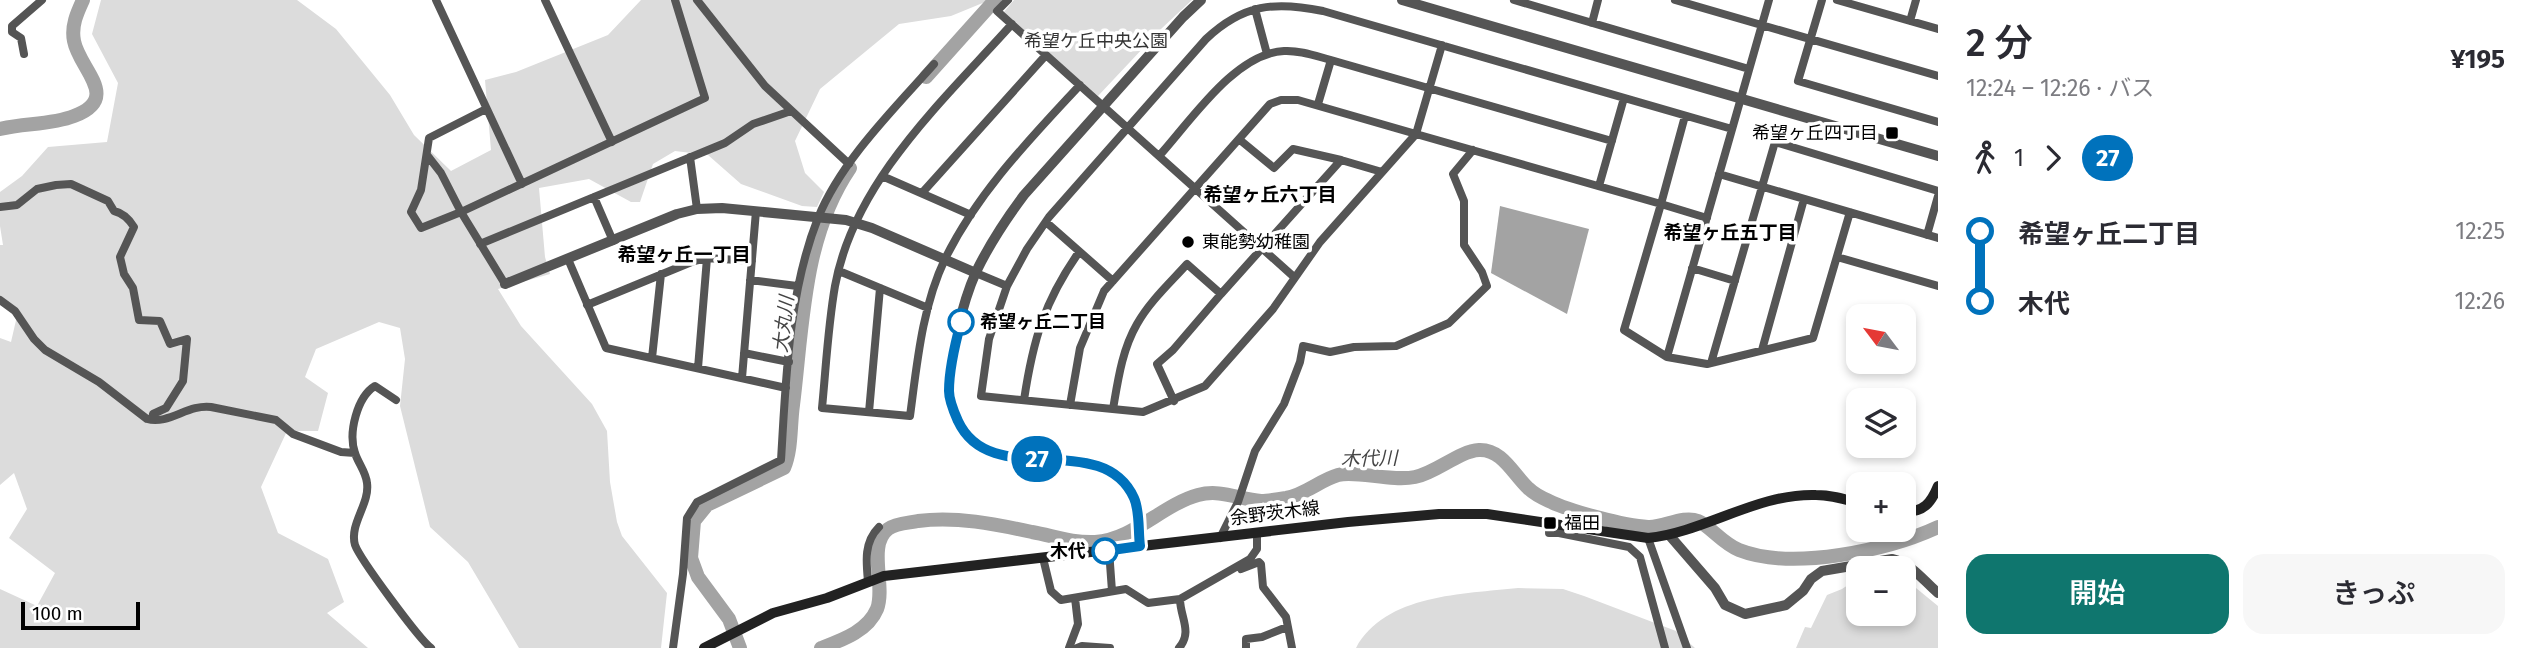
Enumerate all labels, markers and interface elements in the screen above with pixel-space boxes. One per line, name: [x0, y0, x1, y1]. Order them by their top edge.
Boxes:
text: 2 分: [1966, 20, 2033, 66]
park label: 希望ケ丘中央公園: [1024, 30, 1168, 52]
text: ¥195: [2450, 44, 2505, 75]
text: 12:24 – 12:26 · バス: [1966, 74, 2154, 102]
place label: 希望ヶ丘四丁目: [1752, 122, 1878, 144]
marker: 希望ヶ丘四丁目: [1884, 125, 1900, 141]
icon: walk: [1966, 139, 2004, 177]
icon: forward: [2034, 139, 2072, 177]
text: 1: [2014, 144, 2024, 172]
text: 27: [2096, 144, 2119, 172]
district label: 希望ヶ丘六丁目: [1203, 183, 1337, 206]
text: 12:25: [2455, 217, 2505, 245]
text: 希望ヶ丘二丁目: [2018, 219, 2200, 250]
district label: 希望ヶ丘五丁目: [1663, 221, 1797, 244]
place label: 東能勢幼稚園: [1202, 231, 1310, 253]
marker: 東能勢幼稚園: [1180, 234, 1196, 250]
district label: 希望ヶ丘一丁目: [617, 243, 751, 266]
text: 12:26: [2454, 287, 2505, 315]
text: 木代: [2018, 289, 2070, 320]
water label: 大丸川: [769, 292, 799, 354]
north arrow: [1846, 304, 1916, 374]
map controls: [1846, 304, 1916, 626]
marker: 希望ヶ丘二丁目: [948, 309, 974, 335]
place label: 希望ヶ丘二丁目: [980, 311, 1106, 333]
button: layers: [1846, 388, 1916, 458]
line badge: 27: [1006, 436, 1068, 482]
text: 27: [1025, 445, 1049, 473]
water label: 木代川: [1340, 446, 1400, 470]
button: +: [1846, 472, 1916, 542]
street label: 余野茨木線: [1229, 497, 1321, 529]
place label: 福田: [1564, 512, 1600, 534]
marker: 福田: [1542, 515, 1558, 531]
marker: 木代: [1092, 538, 1118, 564]
place label: 木代: [1050, 540, 1086, 562]
button: 開始: [1966, 554, 2229, 634]
button: きっぷ: [2243, 554, 2505, 634]
button: −: [1846, 556, 1916, 626]
scale bar: [21, 599, 140, 631]
text: 100 m: [32, 602, 83, 625]

